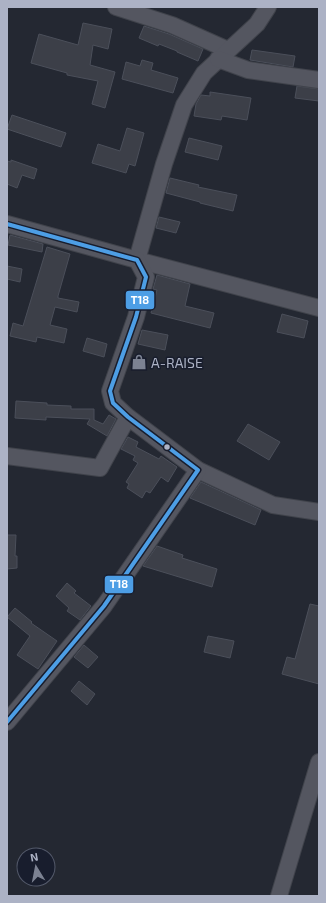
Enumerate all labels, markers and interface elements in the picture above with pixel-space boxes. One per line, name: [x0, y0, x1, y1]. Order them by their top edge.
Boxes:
line badge: T18: [125, 290, 155, 310]
text: T18: [131, 293, 149, 306]
shop icon: A-RAISE: [130, 353, 148, 371]
place label: A-RAISE: [151, 354, 203, 371]
unlabelled marker: [162, 442, 172, 452]
line badge: T18: [104, 575, 134, 594]
text: T18: [110, 577, 128, 590]
north arrow: [16, 847, 56, 887]
text: N: [29, 850, 39, 864]

